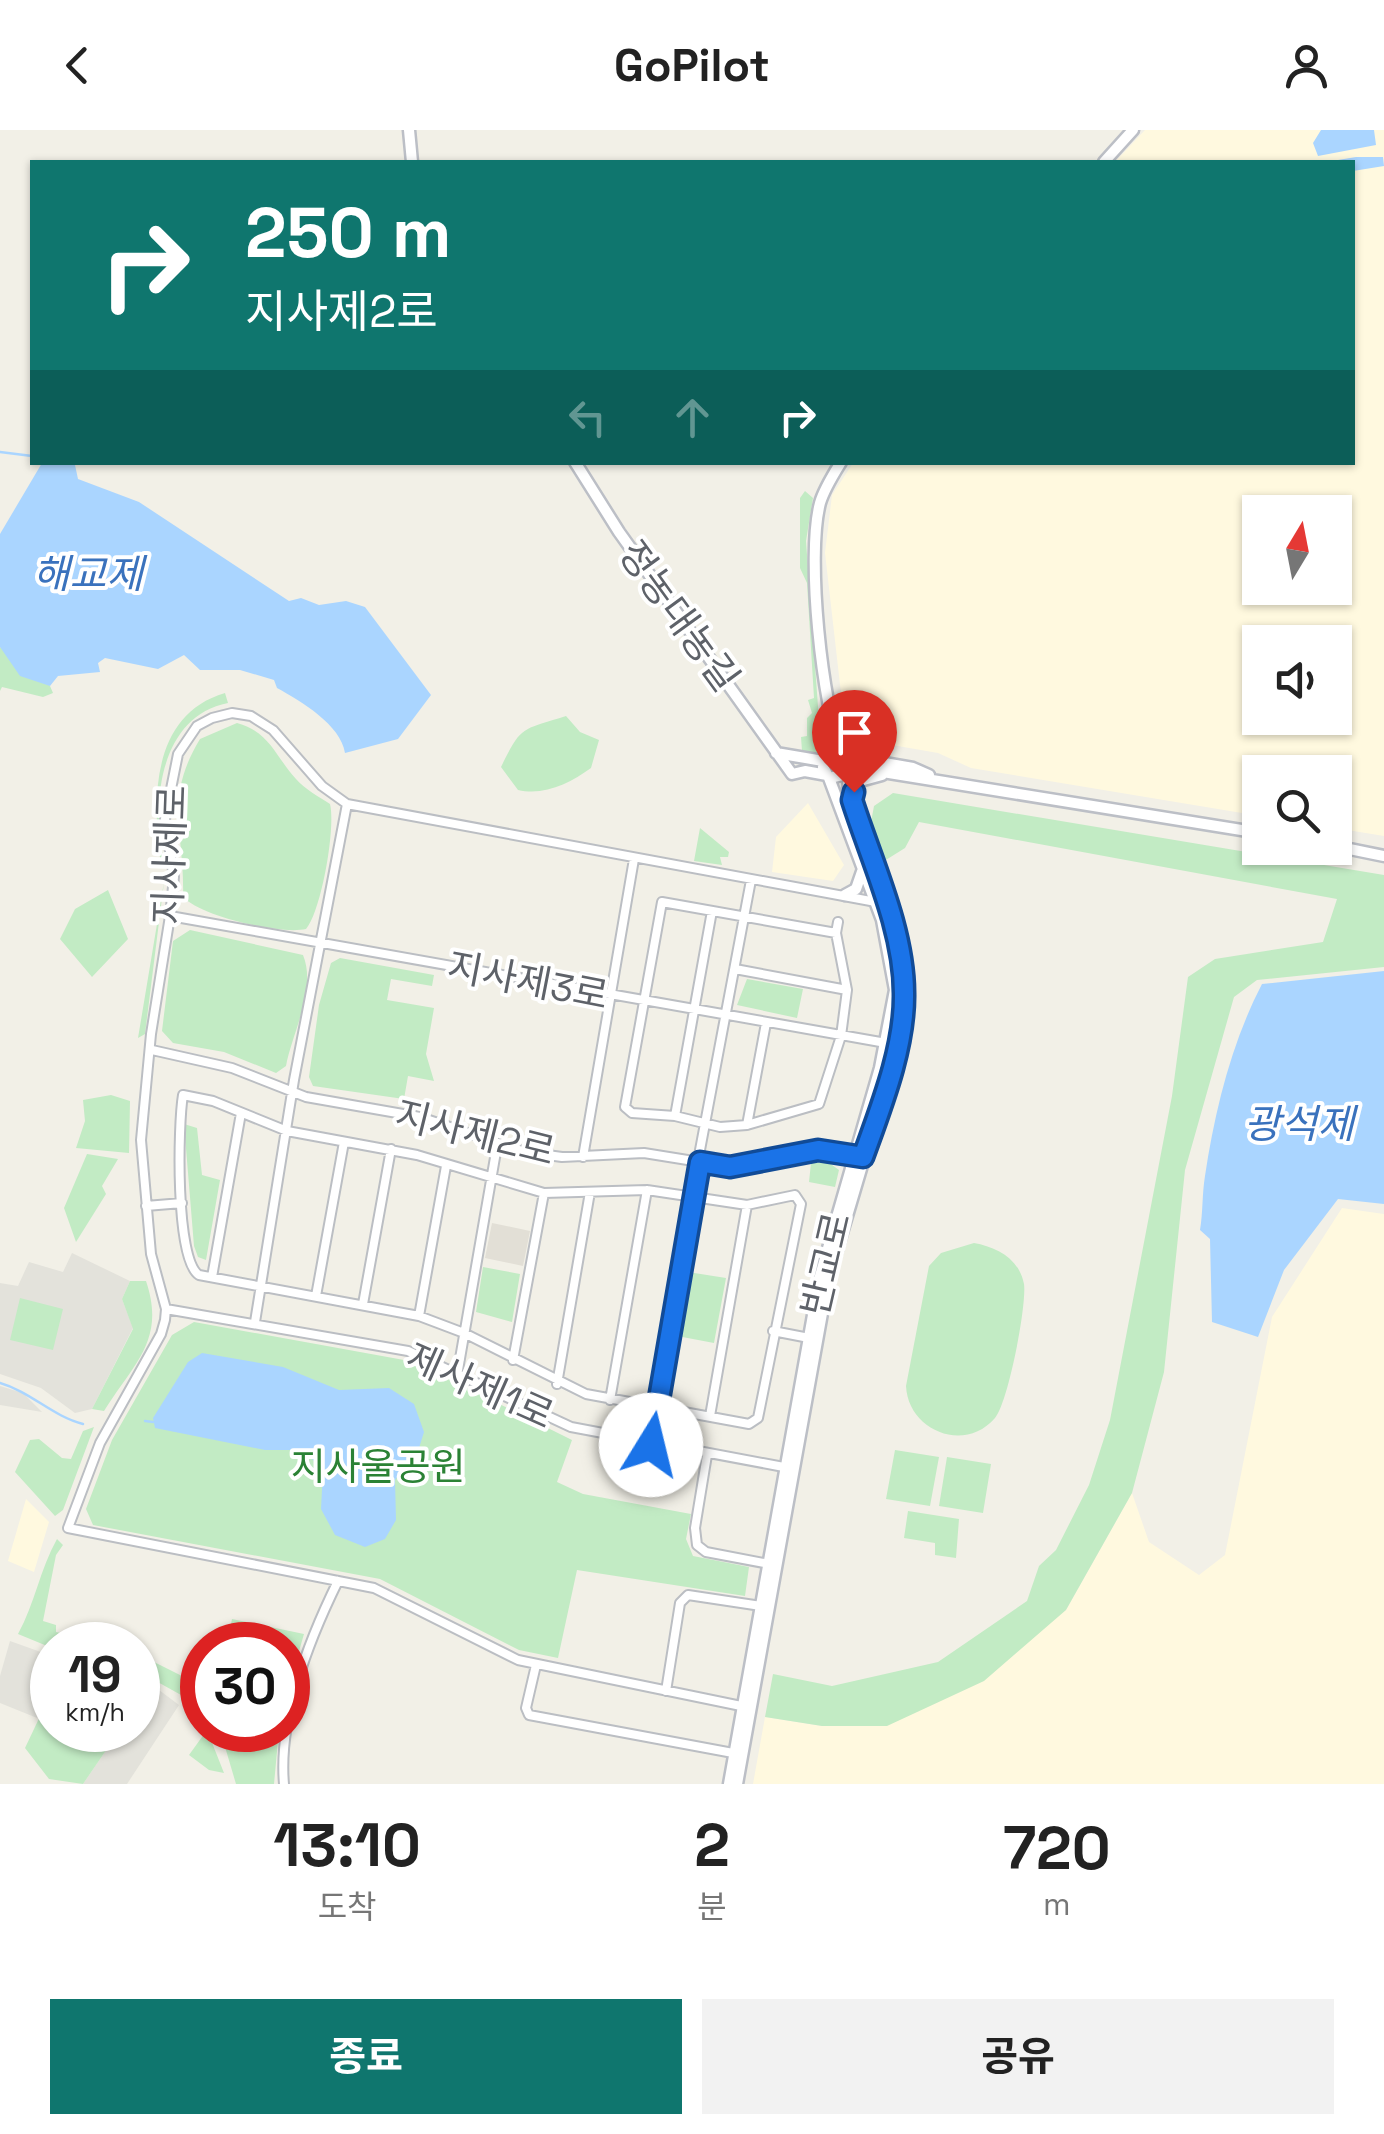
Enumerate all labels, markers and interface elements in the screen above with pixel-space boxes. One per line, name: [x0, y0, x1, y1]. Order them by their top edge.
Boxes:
text: GoPilot: [614, 37, 770, 94]
icon: back: [50, 38, 105, 93]
icon: person: [1279, 38, 1334, 93]
text: 250 m: [245, 188, 452, 277]
icon: right: [80, 200, 210, 330]
text: 지사제2로: [245, 283, 438, 340]
icon: left: [560, 390, 615, 445]
icon: ahead: [665, 390, 720, 445]
icon: right: [770, 390, 825, 445]
north arrow: [1242, 495, 1352, 605]
map controls: [1242, 495, 1352, 865]
street label: 정농대농길: [608, 531, 750, 701]
water label: 해교제: [33, 549, 147, 600]
button: sound: [1242, 625, 1352, 735]
pin: [812, 690, 897, 793]
icon: arrive: [827, 705, 882, 760]
button: search: [1242, 755, 1352, 865]
street label: 지사제로: [144, 784, 196, 926]
street label: 지사제3로: [444, 942, 612, 1020]
street label: 지사제2로: [390, 1090, 560, 1176]
water label: 광석제: [1244, 1099, 1358, 1150]
street label: 반교로: [791, 1208, 861, 1320]
street label: 제사제1로: [399, 1332, 561, 1440]
position arrow: [599, 1393, 703, 1497]
park label: 지사울공원: [291, 1443, 465, 1491]
speed limit sign: 30: [180, 1622, 310, 1752]
text: 19: [68, 1643, 122, 1707]
text: km/h: [65, 1696, 125, 1728]
text: 13:10: [273, 1807, 421, 1884]
text: 2: [694, 1807, 730, 1884]
text: 720: [1003, 1810, 1111, 1887]
text: m: [1043, 1884, 1071, 1924]
text: 도착: [318, 1887, 377, 1927]
text: 분: [697, 1887, 727, 1927]
button: 종료: [50, 1999, 682, 2114]
button: 공유: [702, 1999, 1334, 2114]

